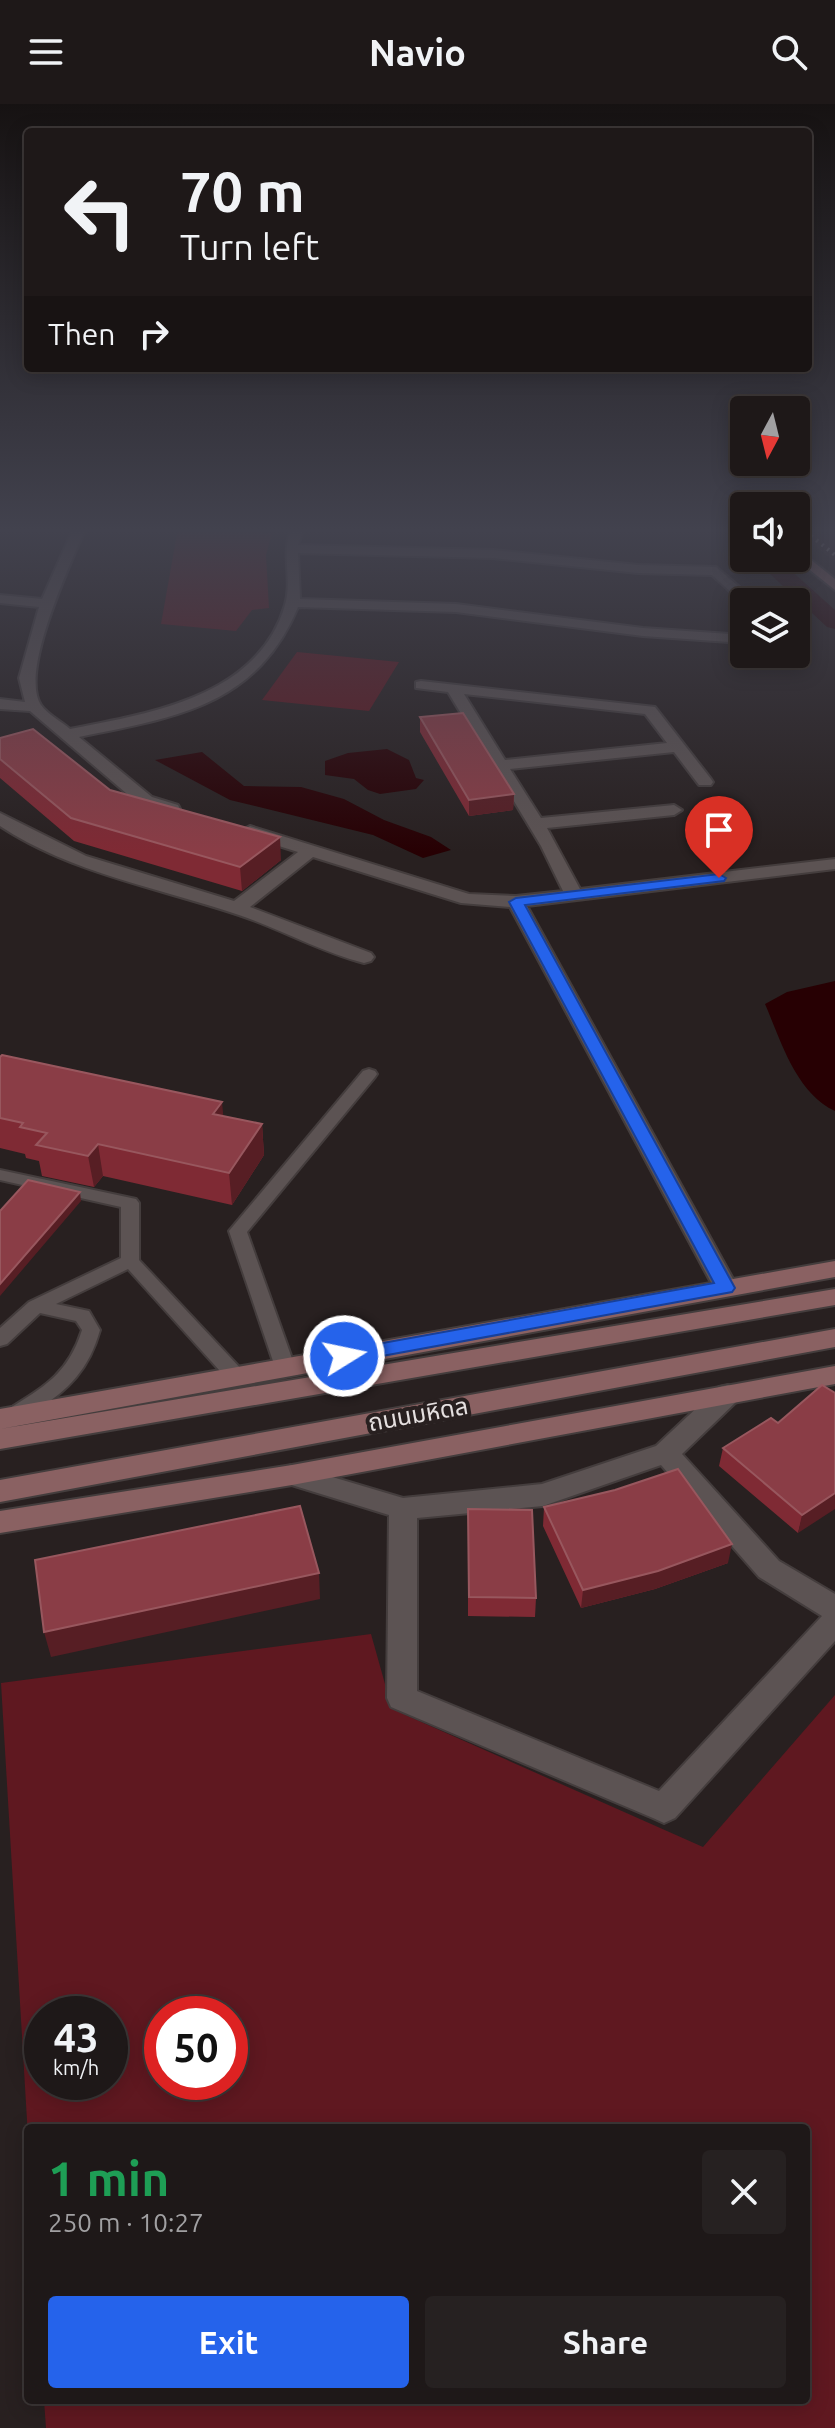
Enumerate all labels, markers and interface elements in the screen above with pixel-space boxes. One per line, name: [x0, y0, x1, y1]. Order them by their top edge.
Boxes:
icon: menu: [24, 30, 68, 74]
icon: search: [767, 30, 811, 74]
text: Navio: [369, 32, 466, 73]
icon: left: [48, 160, 152, 264]
text: 70 m: [180, 160, 305, 223]
text: Turn left: [180, 226, 319, 267]
icon: right: [132, 312, 176, 356]
text: Then: [48, 317, 116, 351]
north arrow: [730, 396, 810, 476]
map controls: [730, 396, 810, 668]
button: sound: [730, 492, 810, 572]
button: layers: [730, 588, 810, 668]
pin: [685, 796, 753, 878]
icon: arrive: [697, 808, 741, 852]
position arrow: [302, 1314, 386, 1398]
street label: ถนนมหิดล: [366, 1392, 470, 1436]
speed limit sign: 50: [144, 1996, 248, 2100]
text: 43: [53, 2015, 99, 2060]
text: km/h: [53, 2056, 99, 2079]
button: close: [702, 2150, 786, 2234]
text: 1 min: [48, 2151, 169, 2205]
text: 250 m · 10:27: [48, 2208, 204, 2237]
button: Exit: [48, 2296, 409, 2388]
button: Share: [425, 2296, 786, 2388]

